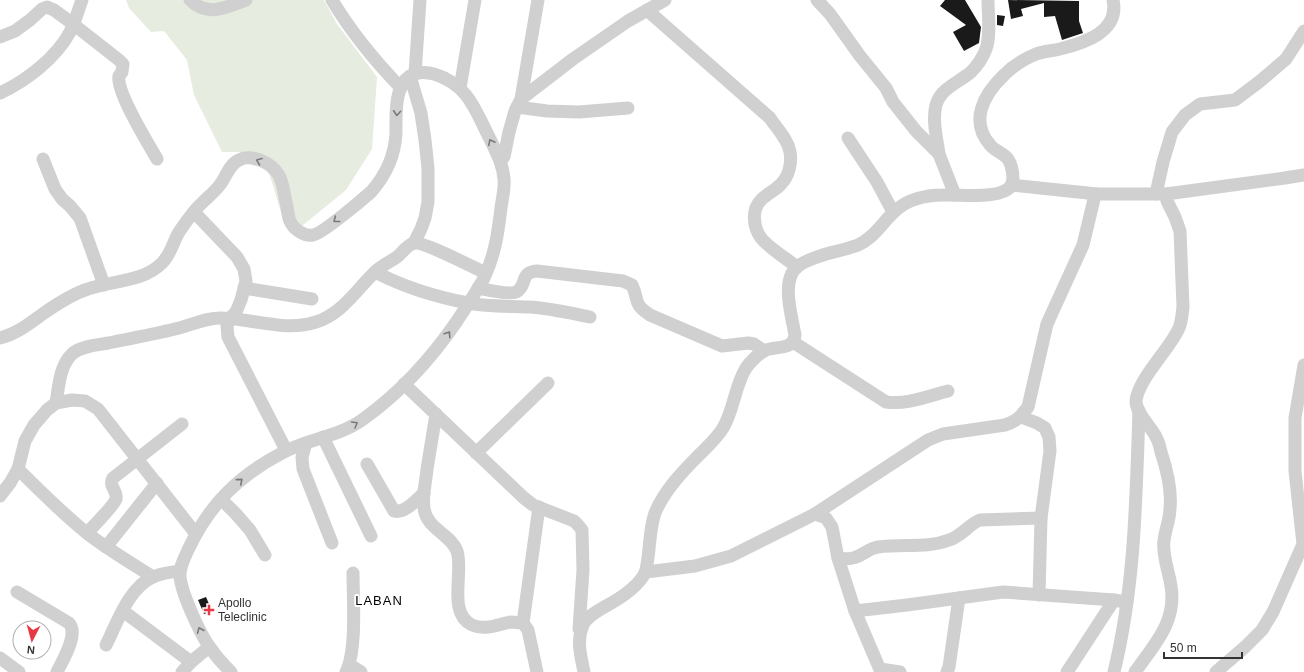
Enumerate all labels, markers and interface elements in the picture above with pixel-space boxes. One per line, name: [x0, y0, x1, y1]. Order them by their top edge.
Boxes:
one-way arrow: [392, 110, 401, 116]
one-way arrow: [489, 139, 496, 146]
one-way arrow: [256, 157, 263, 165]
one-way arrow: [334, 215, 341, 222]
one-way arrow: [443, 331, 450, 338]
one-way arrow: [351, 421, 358, 428]
one-way arrow: [235, 478, 242, 485]
district label: LABAN: [355, 593, 403, 608]
place label: Apollo Teleclinic: [218, 596, 267, 624]
marker: Apollo Teleclinic: [203, 604, 215, 616]
north arrow: [12, 620, 52, 660]
one-way arrow: [197, 626, 205, 634]
scale bar: [1164, 634, 1242, 660]
text: 50 m: [1170, 641, 1197, 655]
text: N: [26, 644, 36, 656]

